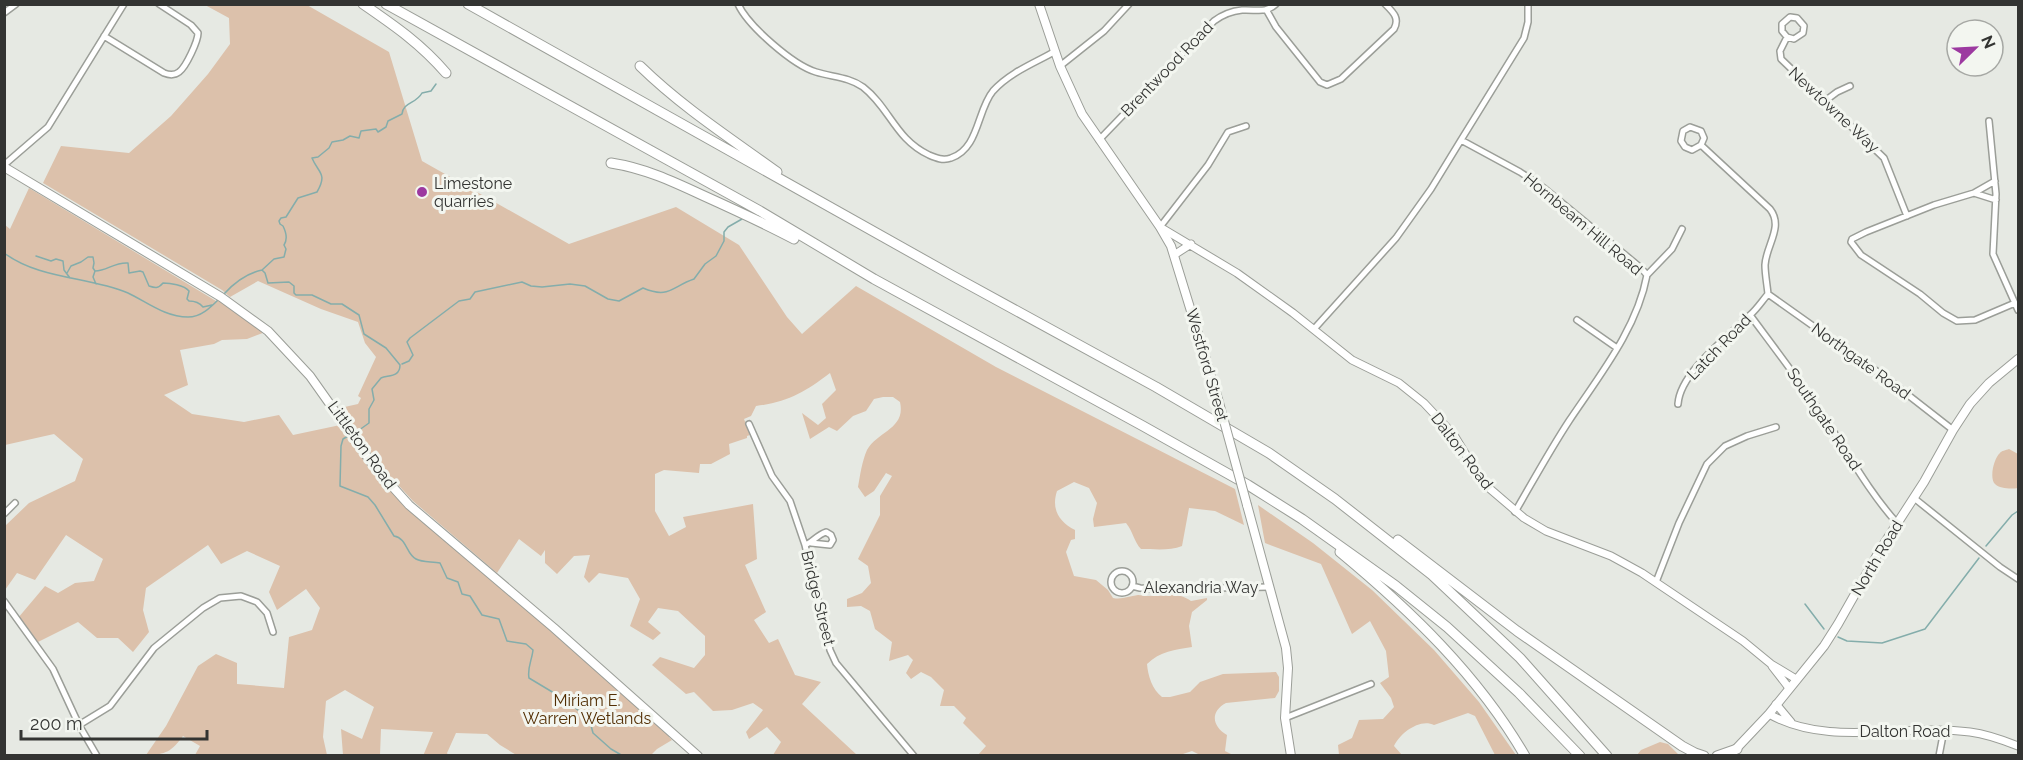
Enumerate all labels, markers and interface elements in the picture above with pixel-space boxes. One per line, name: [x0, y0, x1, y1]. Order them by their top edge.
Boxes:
street label: Brentwood Road: [1117, 18, 1217, 120]
north arrow: [1945, 18, 2005, 78]
text: N: [1977, 33, 1999, 52]
street label: Newtowne Way: [1785, 63, 1884, 157]
street label: Hornbeam Hill Road: [1520, 169, 1646, 279]
place label: Limestone quarries: [434, 174, 512, 211]
marker: Limestone quarries: [415, 185, 429, 199]
street label: Westford Street: [1182, 306, 1232, 424]
street label: Latch Road: [1683, 310, 1755, 384]
street label: Northgate Road: [1808, 319, 1914, 403]
street label: Southgate Road: [1783, 364, 1865, 474]
street label: Littleton Road: [324, 397, 400, 493]
street label: Dalton Road: [1427, 409, 1497, 493]
street label: North Road: [1847, 517, 1907, 599]
street label: Bridge Street: [797, 548, 839, 648]
street label: Alexandria Way: [1144, 578, 1259, 597]
park label: Miriam E. Warren Wetlands: [523, 691, 651, 728]
scale bar: [21, 703, 207, 741]
text: 200 m: [30, 713, 83, 734]
street label: Dalton Road: [1860, 722, 1951, 741]

